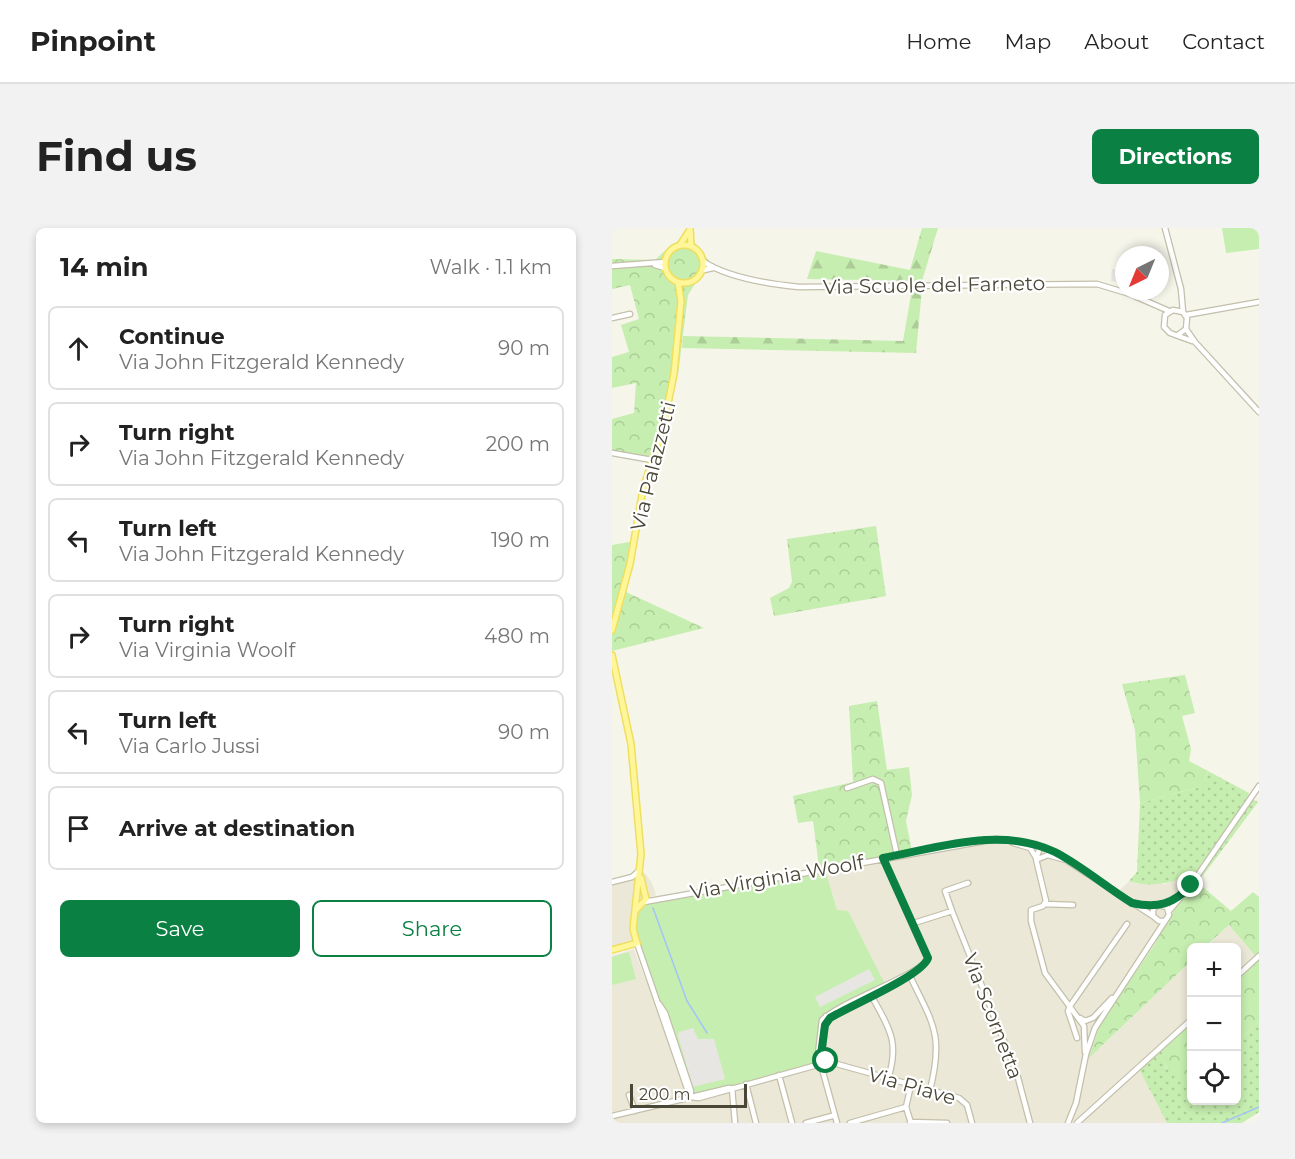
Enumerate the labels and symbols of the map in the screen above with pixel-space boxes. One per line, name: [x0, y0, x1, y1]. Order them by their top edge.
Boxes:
north arrow: [1115, 246, 1169, 300]
street label: Via Scuole del Farneto: [823, 271, 1045, 299]
street label: Via Palazzetti: [625, 399, 681, 533]
street label: Via Virginia Woolf: [688, 850, 867, 904]
route end: [1177, 871, 1203, 897]
street label: Via Scornetta: [958, 950, 1028, 1082]
route start: [812, 1047, 838, 1073]
street label: Via Piave: [865, 1062, 959, 1110]
scale bar: [630, 1081, 747, 1108]

